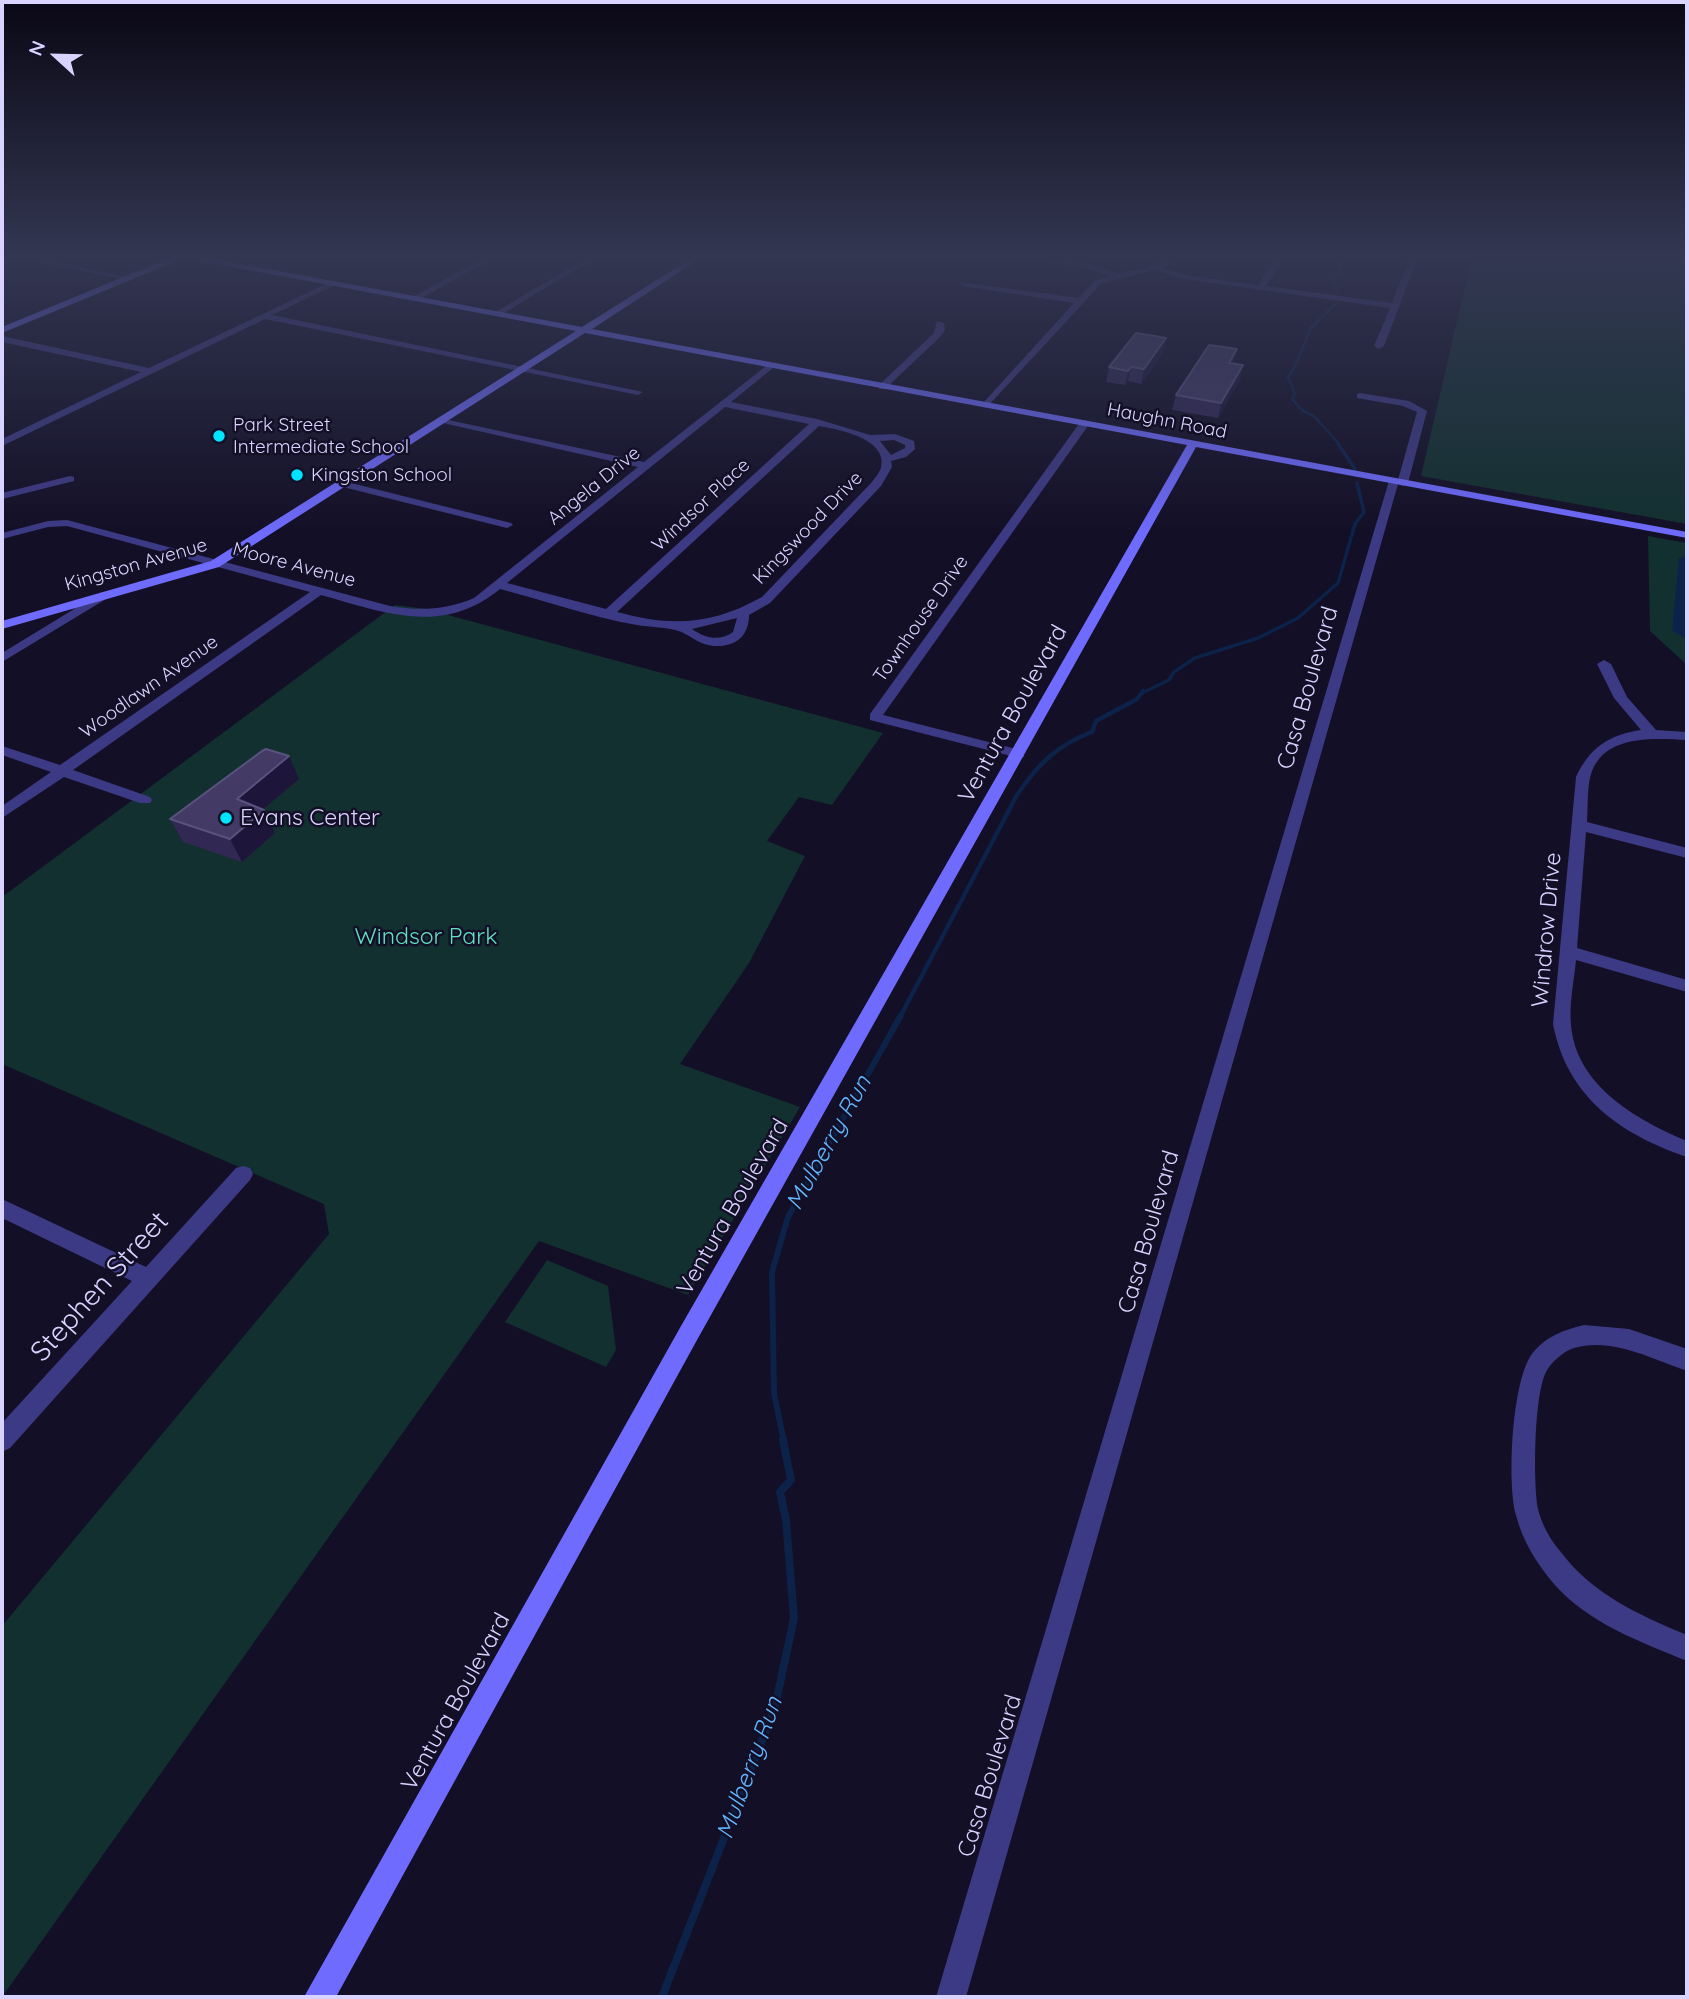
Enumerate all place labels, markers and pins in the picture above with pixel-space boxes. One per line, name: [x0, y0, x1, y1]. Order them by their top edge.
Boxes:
place label: Park Street Intermediate School: [233, 414, 409, 458]
marker: Park Street Intermediate School: [211, 428, 227, 444]
place label: Kingston School: [311, 464, 452, 486]
marker: Kingston School: [289, 467, 305, 483]
place label: Evans Center: [240, 804, 380, 832]
marker: Evans Center: [218, 810, 234, 826]

